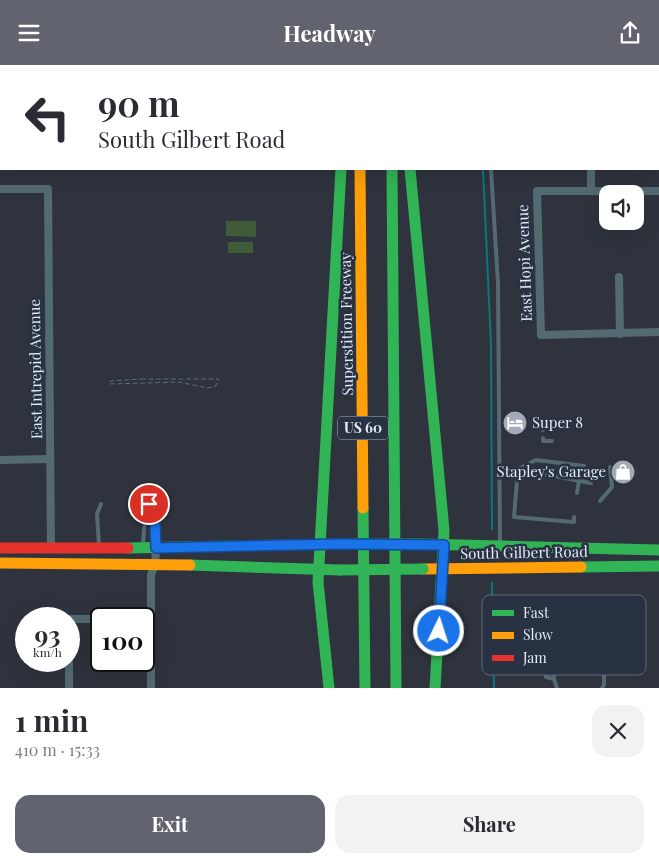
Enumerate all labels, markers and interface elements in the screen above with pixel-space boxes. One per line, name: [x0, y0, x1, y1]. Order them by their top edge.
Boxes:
text: Headway: [283, 18, 376, 48]
icon: menu: [15, 19, 43, 47]
icon: share: [616, 19, 644, 47]
text: 90 m: [98, 79, 180, 126]
icon: left: [15, 85, 80, 150]
text: South Gilbert Road: [98, 124, 285, 154]
map controls: [599, 185, 644, 230]
button: sound: [599, 185, 644, 230]
street label: East Hopi Avenue: [512, 204, 536, 322]
street label: Superstition Freeway: [335, 252, 357, 396]
street label: East Intrepid Avenue: [24, 299, 46, 439]
hotel icon: Super 8: [502, 410, 528, 436]
place label: Super 8: [532, 412, 583, 432]
road number: US 60: [338, 417, 388, 439]
shop icon: Stapley's Garage: [610, 459, 636, 485]
place label: Stapley's Garage: [497, 461, 606, 481]
pin: [128, 483, 170, 525]
icon: arrive: [135, 490, 163, 518]
street label: South Gilbert Road: [460, 541, 588, 563]
legend: [482, 595, 646, 675]
text: Fast: [523, 603, 550, 622]
position arrow: [412, 604, 464, 656]
speed limit sign: 100: [90, 607, 155, 672]
text: 93: [34, 617, 61, 650]
text: Slow: [523, 625, 553, 644]
text: km/h: [33, 644, 62, 660]
text: Jam: [522, 648, 547, 667]
text: 1 min: [15, 700, 89, 740]
button: close: [592, 705, 644, 757]
text: 410 m · 15:33: [15, 739, 100, 760]
button: Exit: [15, 795, 325, 853]
button: Share: [335, 795, 644, 853]

